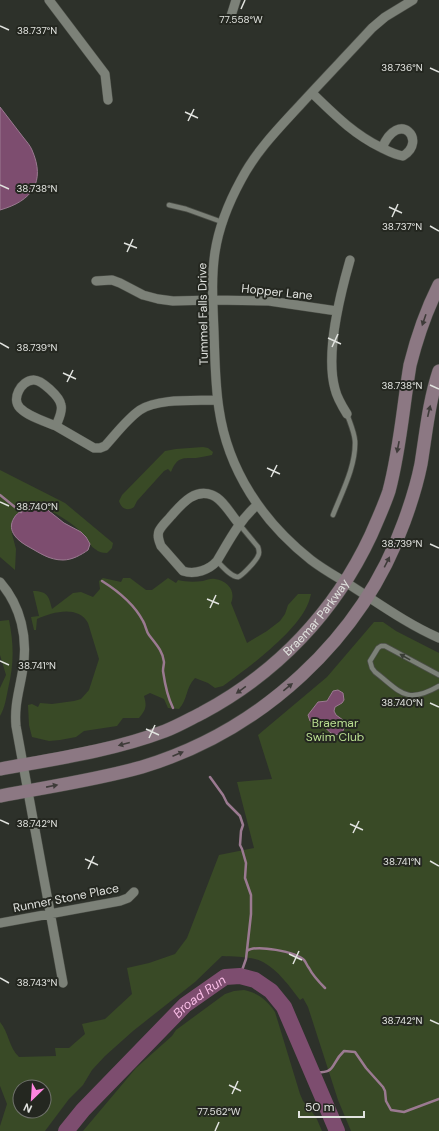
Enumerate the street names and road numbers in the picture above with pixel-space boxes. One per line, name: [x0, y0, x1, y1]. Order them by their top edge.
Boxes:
street label: Tummel Falls Drive: [194, 262, 212, 365]
street label: Hopper Lane: [241, 280, 313, 304]
street label: Braemar Parkway: [280, 576, 353, 659]
street label: Runner Stone Place: [12, 880, 121, 916]

